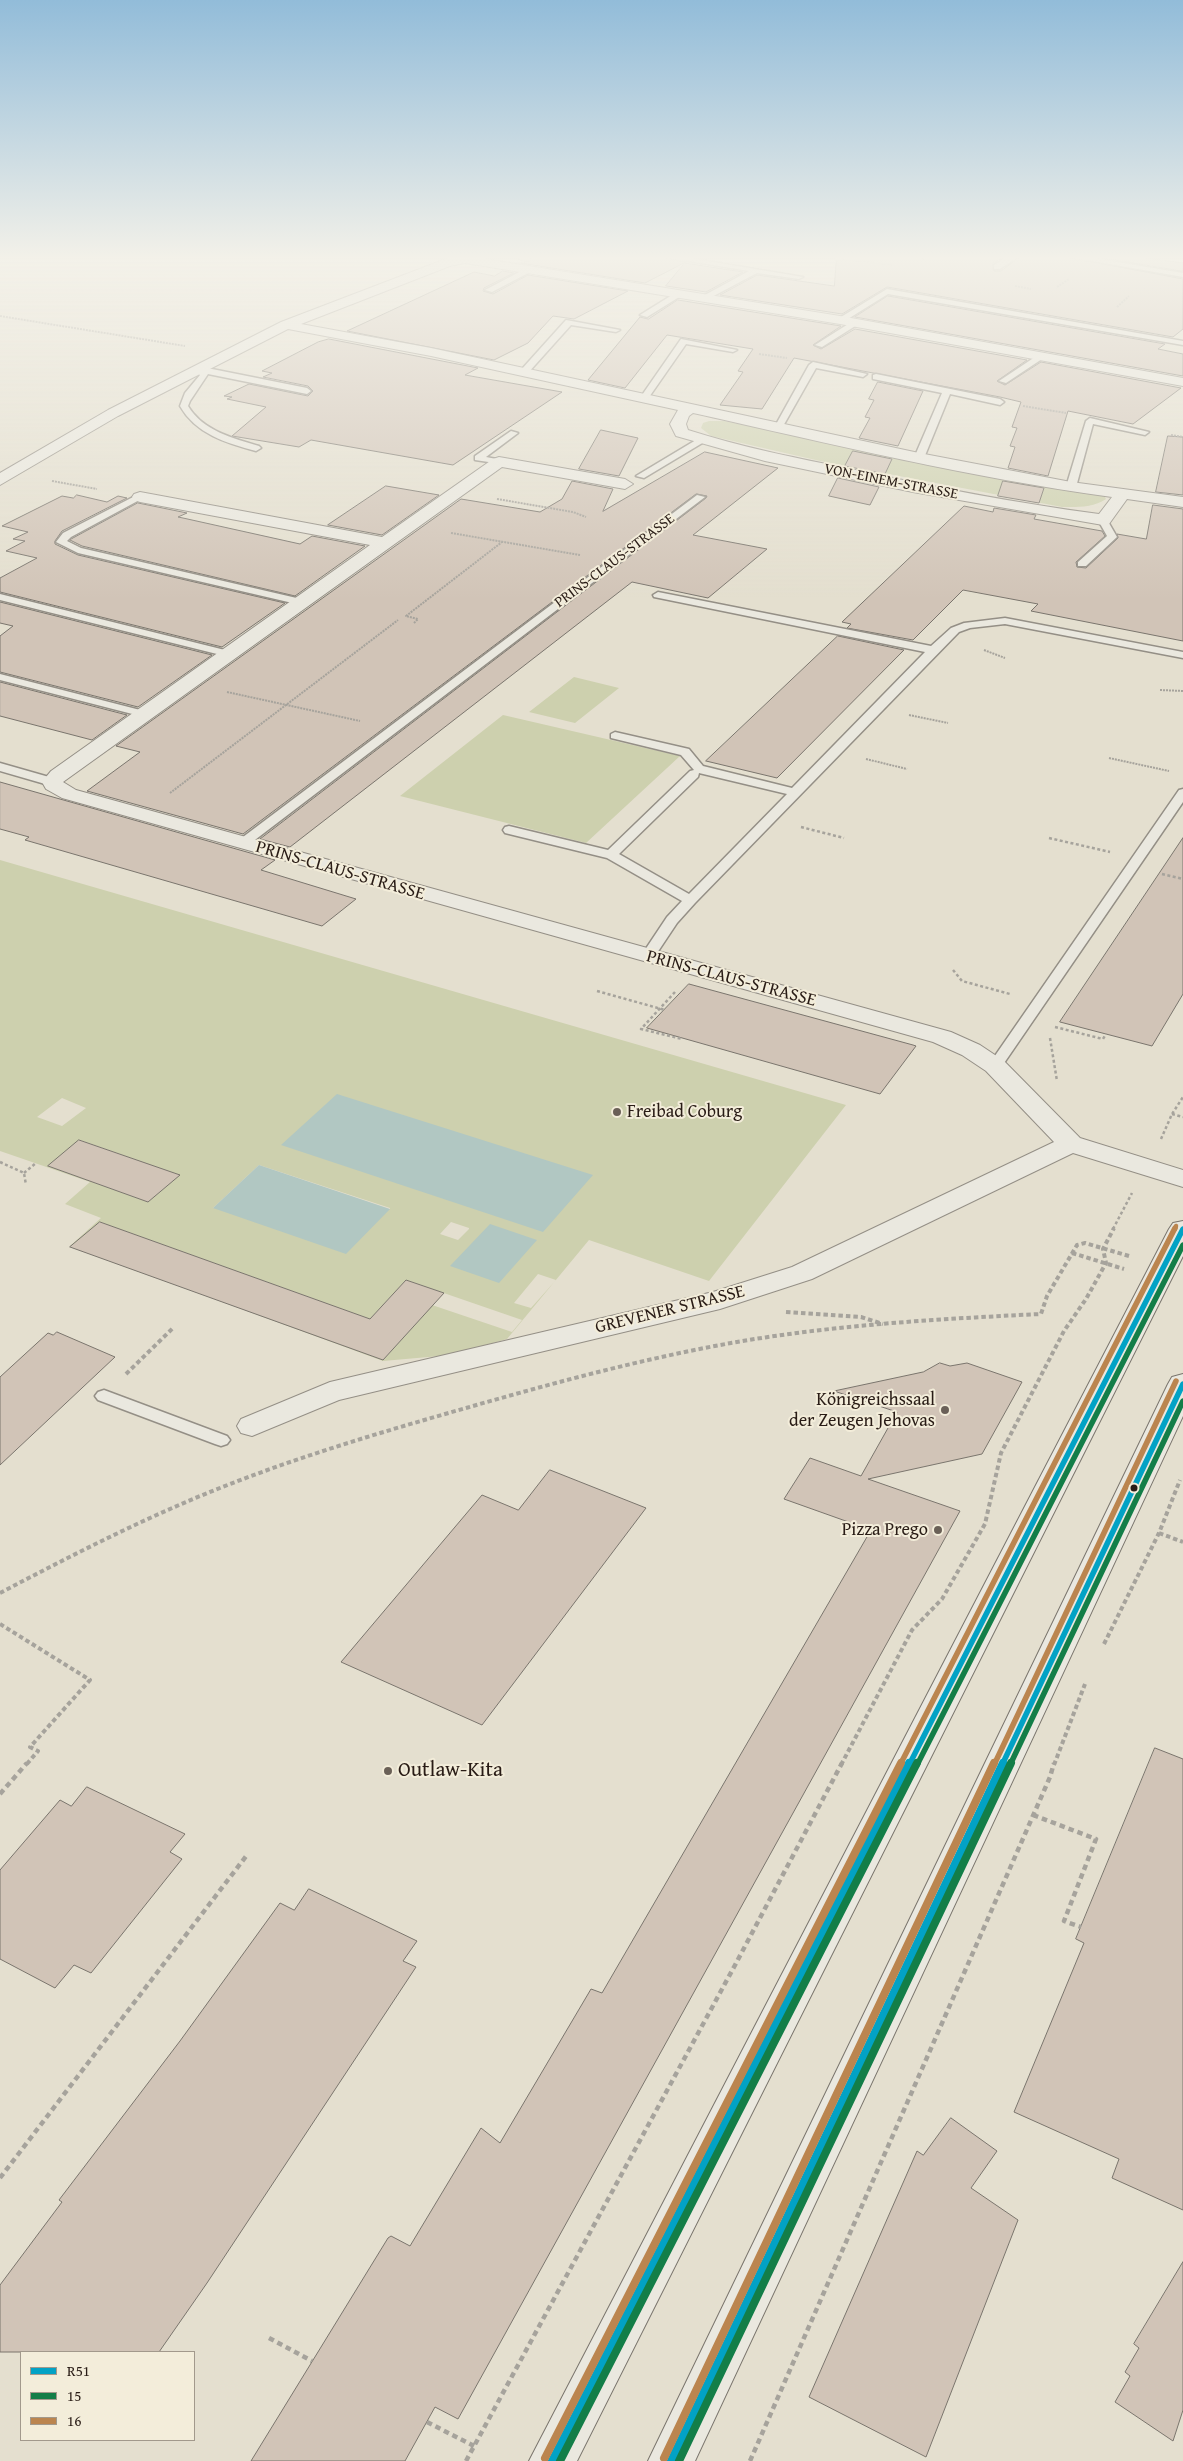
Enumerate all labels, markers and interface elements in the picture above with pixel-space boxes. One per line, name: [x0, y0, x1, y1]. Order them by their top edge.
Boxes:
street label: VON-EINEM-STRASSE: [823, 460, 959, 504]
street label: PRINS-CLAUS-STRASSE: [551, 510, 679, 612]
street label: PRINS-CLAUS-STRASSE: [253, 837, 427, 905]
street label: PRINS-CLAUS-STRASSE: [644, 946, 818, 1012]
place label: Freibad Coburg: [627, 1101, 742, 1123]
marker: Freibad Coburg: [611, 1106, 623, 1118]
street label: GREVENER STRASSE: [593, 1281, 747, 1339]
place label: Königreichssaal der Zeugen Jehovas: [789, 1389, 935, 1432]
marker: Königreichssaal der Zeugen Jehovas: [939, 1404, 951, 1416]
unlabelled marker: [1129, 1483, 1139, 1493]
place label: Pizza Prego: [842, 1519, 928, 1541]
marker: Pizza Prego: [932, 1524, 944, 1536]
place label: Outlaw-Kita: [398, 1758, 503, 1784]
marker: Outlaw-Kita: [382, 1765, 394, 1777]
legend: [20, 2351, 195, 2441]
text: R51: [67, 2360, 90, 2381]
text: 15: [67, 2385, 81, 2406]
text: 16: [67, 2410, 81, 2431]

